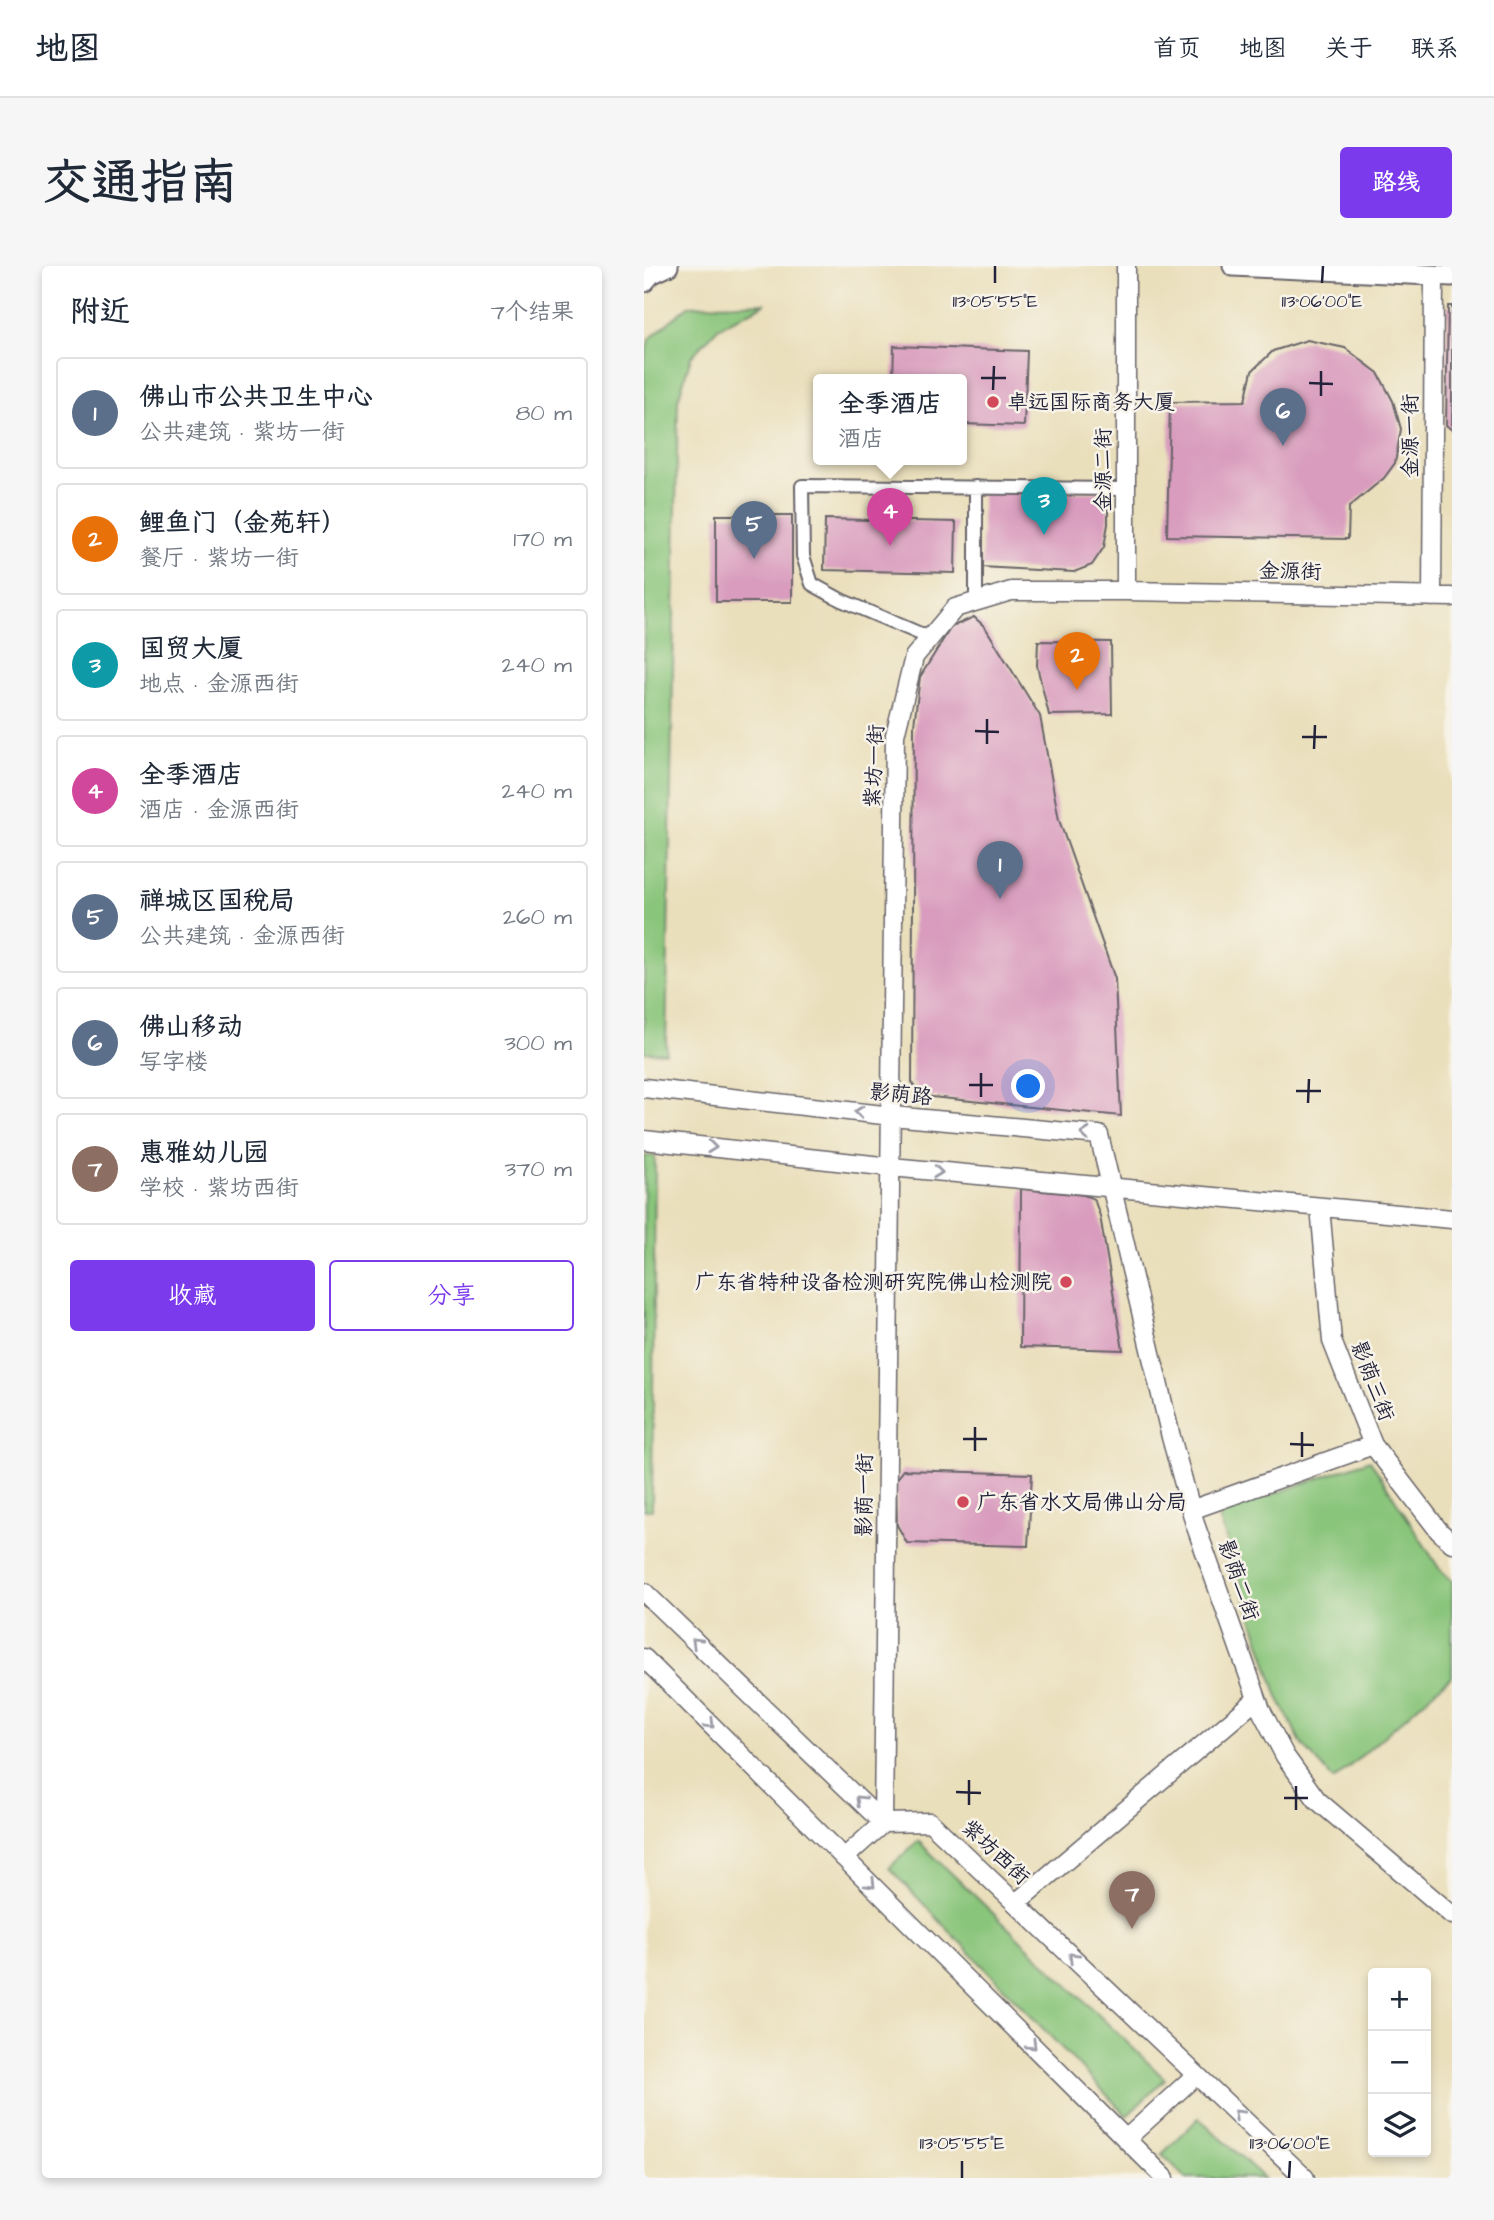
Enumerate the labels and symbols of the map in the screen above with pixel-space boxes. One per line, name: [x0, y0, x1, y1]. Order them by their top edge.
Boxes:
text: 113°05'55"E: [952, 289, 1038, 314]
text: 113°06'00"E: [1282, 289, 1363, 314]
place label: 卓远国际商务大厦: [1007, 388, 1175, 417]
pin: 6: [1260, 388, 1306, 446]
marker: 卓远国际商务大厦: [985, 394, 1001, 410]
street label: 金源一街: [1396, 394, 1425, 478]
street label: 金源二街: [1089, 428, 1118, 512]
pin: 3: [1021, 477, 1067, 535]
pin: 4: [867, 488, 913, 546]
pin: 5: [731, 501, 777, 559]
street label: 金源街: [1258, 556, 1322, 587]
pin: 2: [1054, 632, 1100, 690]
street label: 紫坊一街: [858, 723, 891, 809]
pin: 1: [977, 841, 1023, 899]
your location: [1011, 1069, 1045, 1103]
street label: 影荫路: [868, 1077, 934, 1112]
one-way arrow: [853, 1105, 865, 1120]
one-way arrow: [1079, 1127, 1090, 1142]
one-way arrow: [706, 1140, 718, 1155]
one-way arrow: [933, 1164, 944, 1179]
place label: 广东省特种设备检测研究院佛山检测院: [695, 1268, 1052, 1297]
marker: 广东省特种设备检测研究院佛山检测院: [1058, 1274, 1074, 1290]
street label: 影荫三街: [1344, 1337, 1401, 1426]
street label: 影荫一街: [849, 1453, 880, 1537]
place label: 广东省水文局佛山分局: [977, 1488, 1187, 1517]
marker: 广东省水文局佛山分局: [955, 1494, 971, 1510]
street label: 影荫二街: [1211, 1536, 1266, 1625]
one-way arrow: [691, 1638, 704, 1651]
one-way arrow: [701, 1715, 714, 1728]
one-way arrow: [855, 1796, 868, 1809]
street label: 紫坊西街: [955, 1813, 1036, 1892]
pin: 7: [1109, 1871, 1155, 1929]
one-way arrow: [862, 1876, 875, 1889]
one-way arrow: [1068, 1953, 1081, 1966]
one-way arrow: [1023, 2037, 1036, 2050]
one-way arrow: [1233, 2110, 1246, 2123]
text: 113°05'55"E: [919, 2131, 1005, 2156]
text: 113°06'00"E: [1250, 2131, 1331, 2156]

